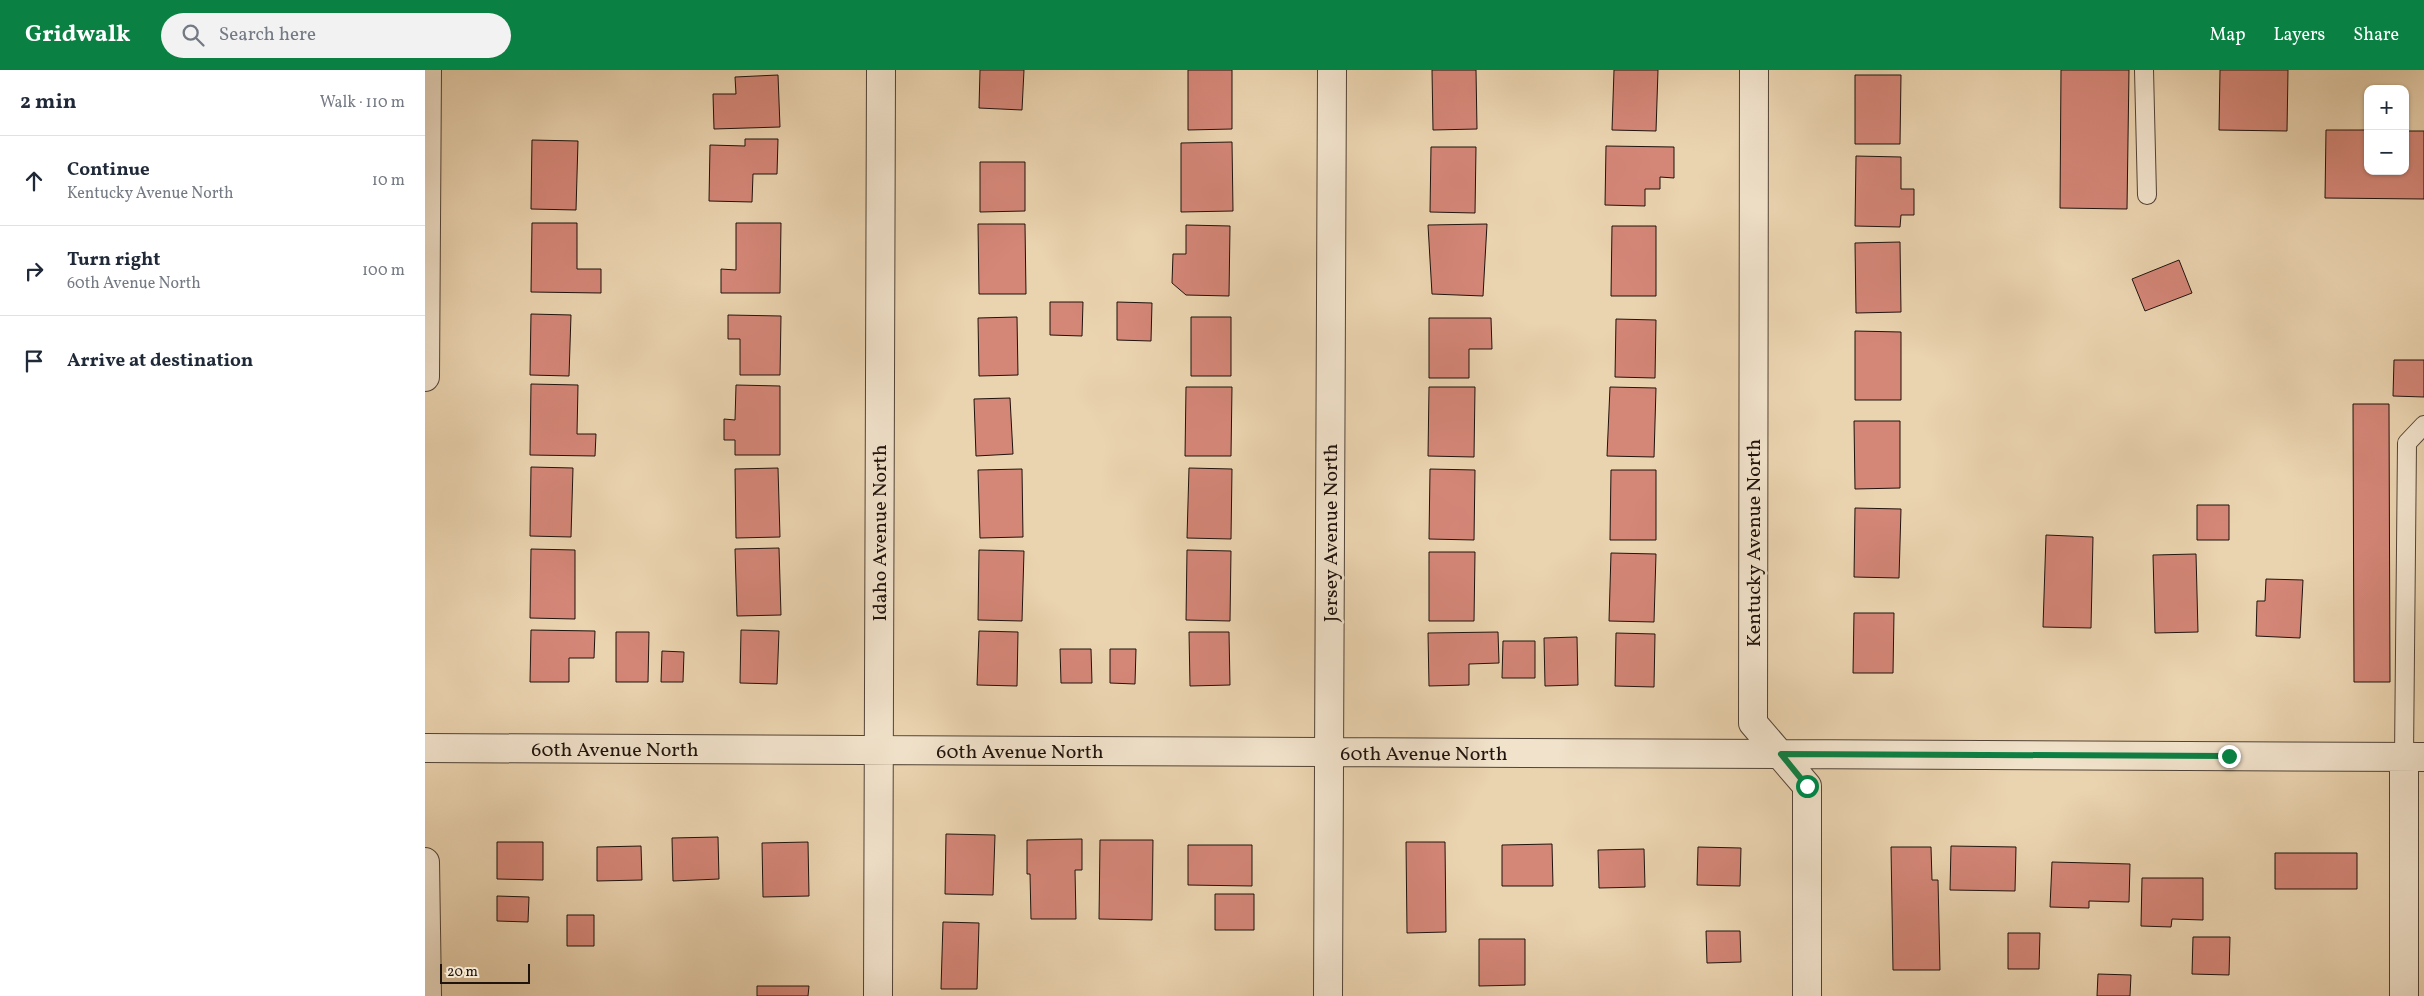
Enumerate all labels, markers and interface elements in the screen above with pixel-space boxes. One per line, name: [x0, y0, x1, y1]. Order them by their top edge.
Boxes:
search box: [161, 13, 511, 58]
text: Gridwalk: [25, 18, 131, 52]
icon: search: [179, 21, 207, 49]
text: Search here: [219, 22, 316, 48]
text: Map: [2209, 23, 2245, 48]
text: Layers: [2273, 23, 2325, 48]
text: Share: [2353, 23, 2399, 48]
map controls: [2364, 85, 2409, 175]
button: +: [2364, 85, 2409, 130]
text: 2 min: [20, 88, 77, 117]
text: Walk · 110 m: [320, 92, 405, 114]
button: −: [2364, 130, 2409, 175]
text: Continue: [67, 157, 150, 183]
icon: ahead: [20, 167, 48, 195]
text: 10 m: [372, 170, 405, 192]
text: Kentucky Avenue North: [67, 183, 234, 205]
text: Turn right: [67, 247, 160, 273]
icon: right: [20, 257, 48, 285]
text: 100 m: [362, 260, 405, 282]
text: 60th Avenue North: [67, 273, 201, 295]
icon: arrive: [20, 347, 48, 375]
text: Arrive at destination: [67, 348, 253, 374]
street label: Kentucky Avenue North: [1741, 439, 1769, 647]
street label: Idaho Avenue North: [867, 444, 895, 622]
street label: Jersey Avenue North: [1318, 444, 1346, 622]
street label: 60th Avenue North: [531, 737, 699, 765]
street label: 60th Avenue North: [936, 739, 1104, 767]
street label: 60th Avenue North: [1340, 741, 1508, 769]
route end: [2218, 745, 2241, 768]
route start: [1796, 775, 1819, 798]
scale bar: [440, 961, 530, 984]
text: 20 m: [447, 963, 478, 982]

